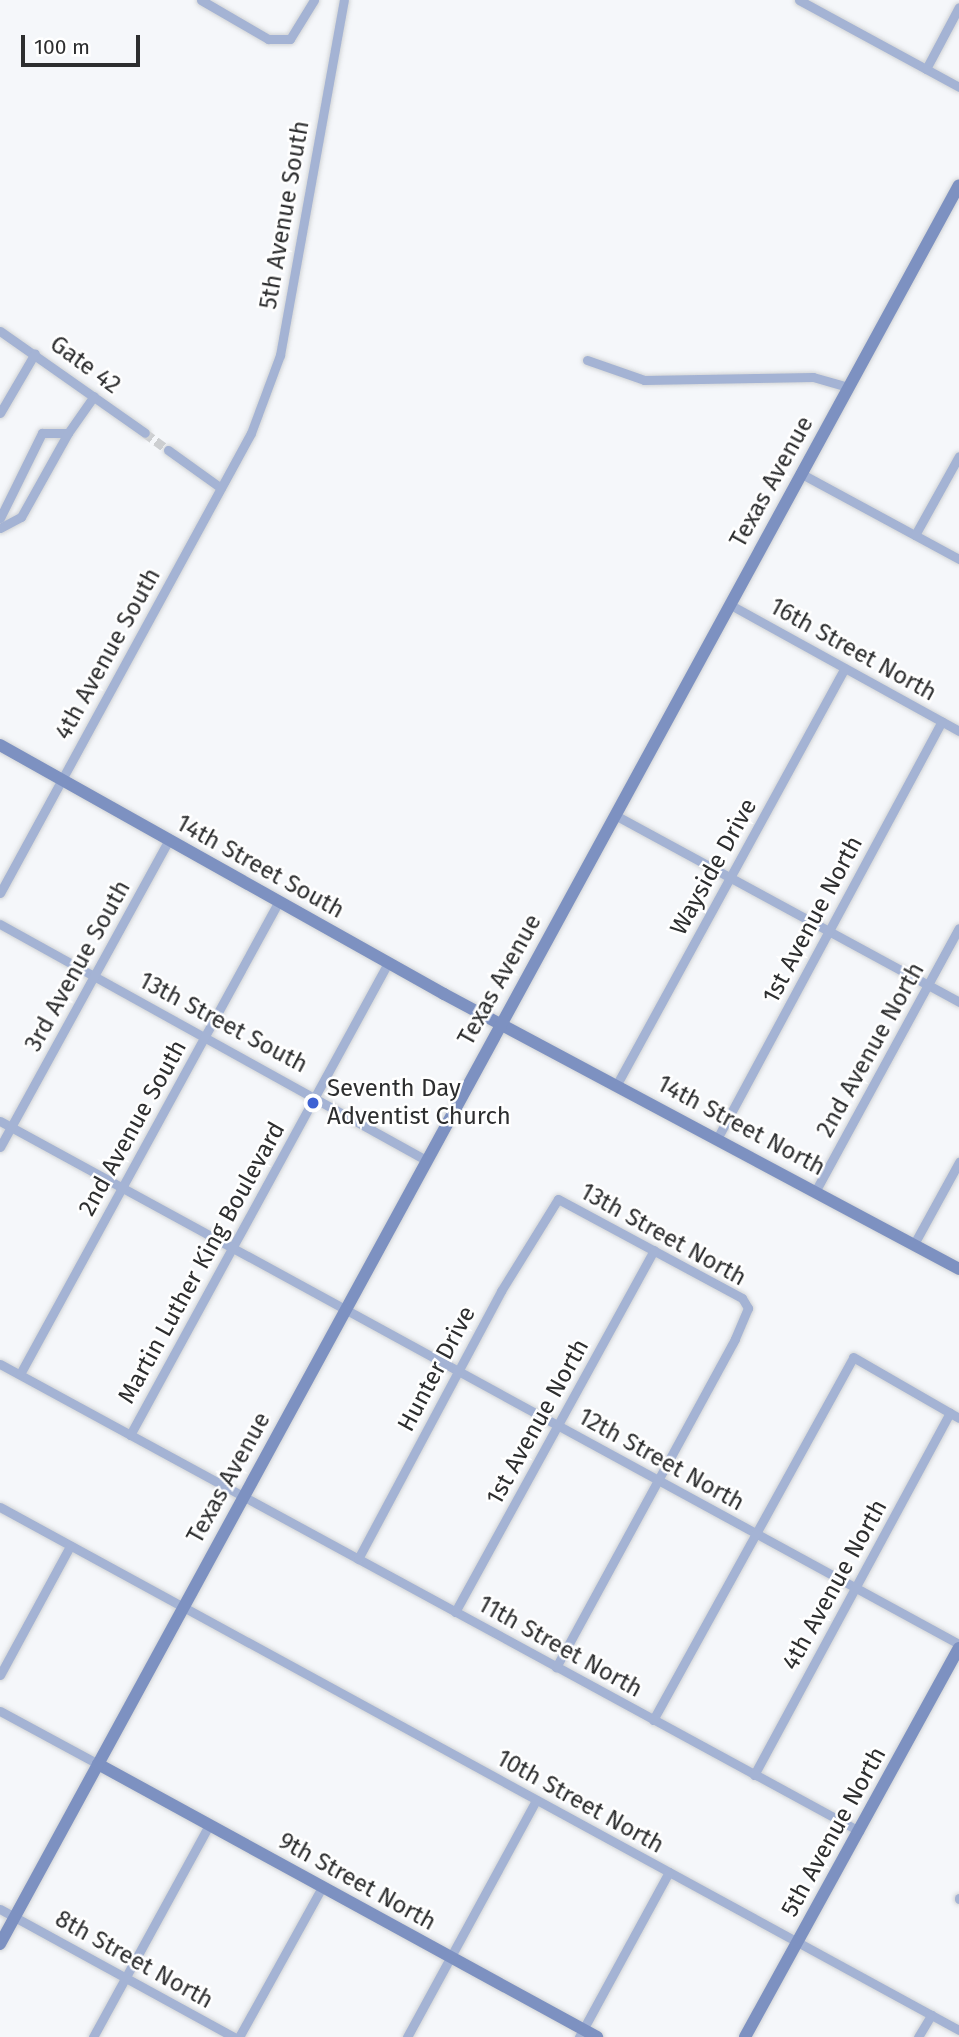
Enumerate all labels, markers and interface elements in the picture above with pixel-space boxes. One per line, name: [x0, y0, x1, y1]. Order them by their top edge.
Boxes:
scale bar: [24, 21, 144, 65]
text: 100 m: [34, 34, 90, 60]
street label: 5th Avenue South: [254, 119, 316, 311]
street label: Gate 42: [44, 330, 126, 400]
street label: Texas Avenue: [724, 411, 820, 553]
street label: 4th Avenue South: [49, 563, 167, 745]
street label: 16th Street North: [765, 592, 941, 708]
street label: Wayside Drive: [665, 794, 763, 940]
street label: 14th Street South: [171, 809, 349, 925]
street label: 1st Avenue North: [757, 832, 869, 1008]
street label: 3rd Avenue South: [19, 875, 137, 1057]
street label: Texas Avenue: [452, 909, 548, 1051]
street label: 2nd Avenue North: [811, 958, 931, 1142]
street label: 13th Street South: [134, 966, 312, 1080]
street label: 2nd Avenue South: [73, 1035, 193, 1221]
street label: 14th Street North: [652, 1070, 830, 1182]
place label: Seventh Day Adventist Church: [327, 1075, 511, 1131]
marker: Seventh Day Adventist Church: [305, 1095, 321, 1111]
street label: Martin Luther King Boulevard: [112, 1117, 292, 1409]
street label: 13th Street North: [575, 1177, 751, 1293]
street label: Hunter Drive: [392, 1301, 482, 1437]
street label: 1st Avenue North: [481, 1334, 595, 1510]
street label: 12th Street North: [573, 1403, 749, 1517]
street label: Texas Avenue: [181, 1407, 277, 1549]
street label: 4th Avenue North: [776, 1495, 894, 1675]
street label: 11th Street North: [473, 1590, 647, 1704]
street label: 5th Avenue North: [776, 1742, 892, 1922]
street label: 10th Street North: [491, 1744, 669, 1860]
street label: 9th Street North: [273, 1827, 441, 1937]
street label: 8th Street North: [50, 1905, 218, 2015]

